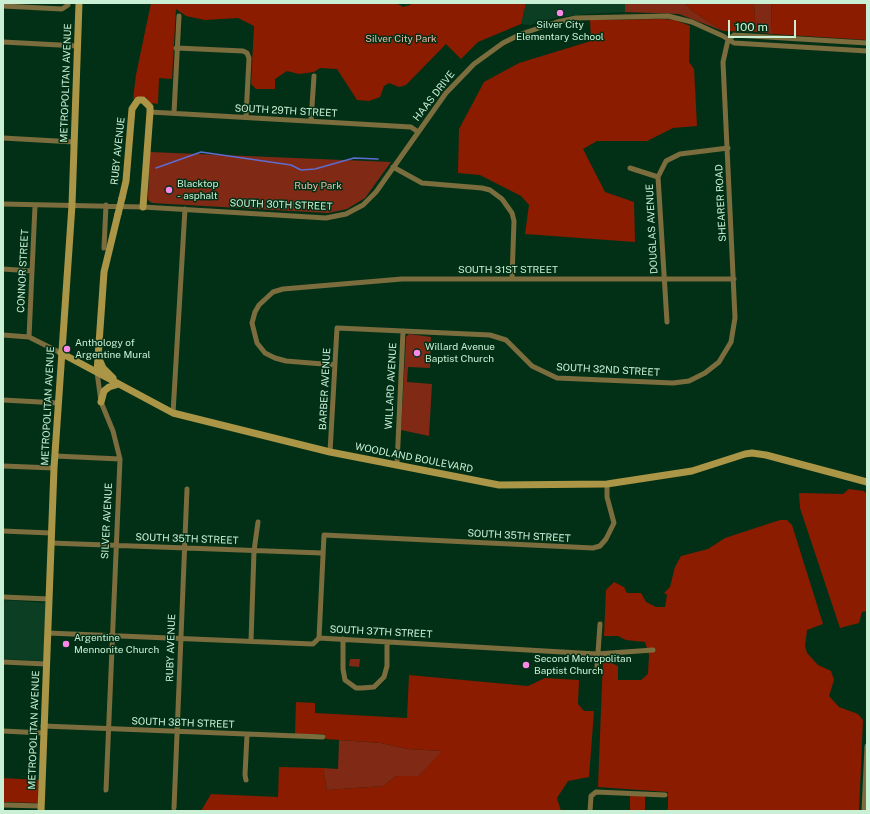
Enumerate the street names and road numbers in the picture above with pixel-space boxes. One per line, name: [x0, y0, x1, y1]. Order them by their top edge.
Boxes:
street label: METROPOLITAN AVENUE: [58, 23, 74, 143]
street label: HAAS DRIVE: [411, 69, 457, 123]
street label: SOUTH 29TH STREET: [234, 102, 338, 120]
street label: RUBY AVENUE: [108, 117, 128, 185]
street label: SHEARER ROAD: [713, 164, 729, 242]
street label: DOUGLAS AVENUE: [644, 184, 660, 274]
street label: SOUTH 30TH STREET: [229, 197, 333, 213]
street label: CONNOR STREET: [15, 229, 31, 313]
street label: SOUTH 31ST STREET: [458, 264, 558, 276]
street label: WILLARD AVENUE: [383, 342, 399, 430]
street label: METROPOLITAN AVENUE: [39, 346, 57, 466]
street label: BARBER AVENUE: [317, 348, 333, 430]
street label: SOUTH 32ND STREET: [556, 361, 660, 379]
street label: WOODLAND BOULEVARD: [354, 441, 474, 475]
street label: SILVER AVENUE: [99, 483, 115, 559]
street label: SOUTH 35TH STREET: [467, 527, 571, 545]
street label: SOUTH 35TH STREET: [135, 531, 239, 547]
street label: RUBY AVENUE: [164, 614, 178, 682]
street label: SOUTH 37TH STREET: [329, 623, 433, 641]
street label: METROPOLITAN AVENUE: [26, 670, 42, 790]
street label: SOUTH 38TH STREET: [131, 715, 235, 731]

